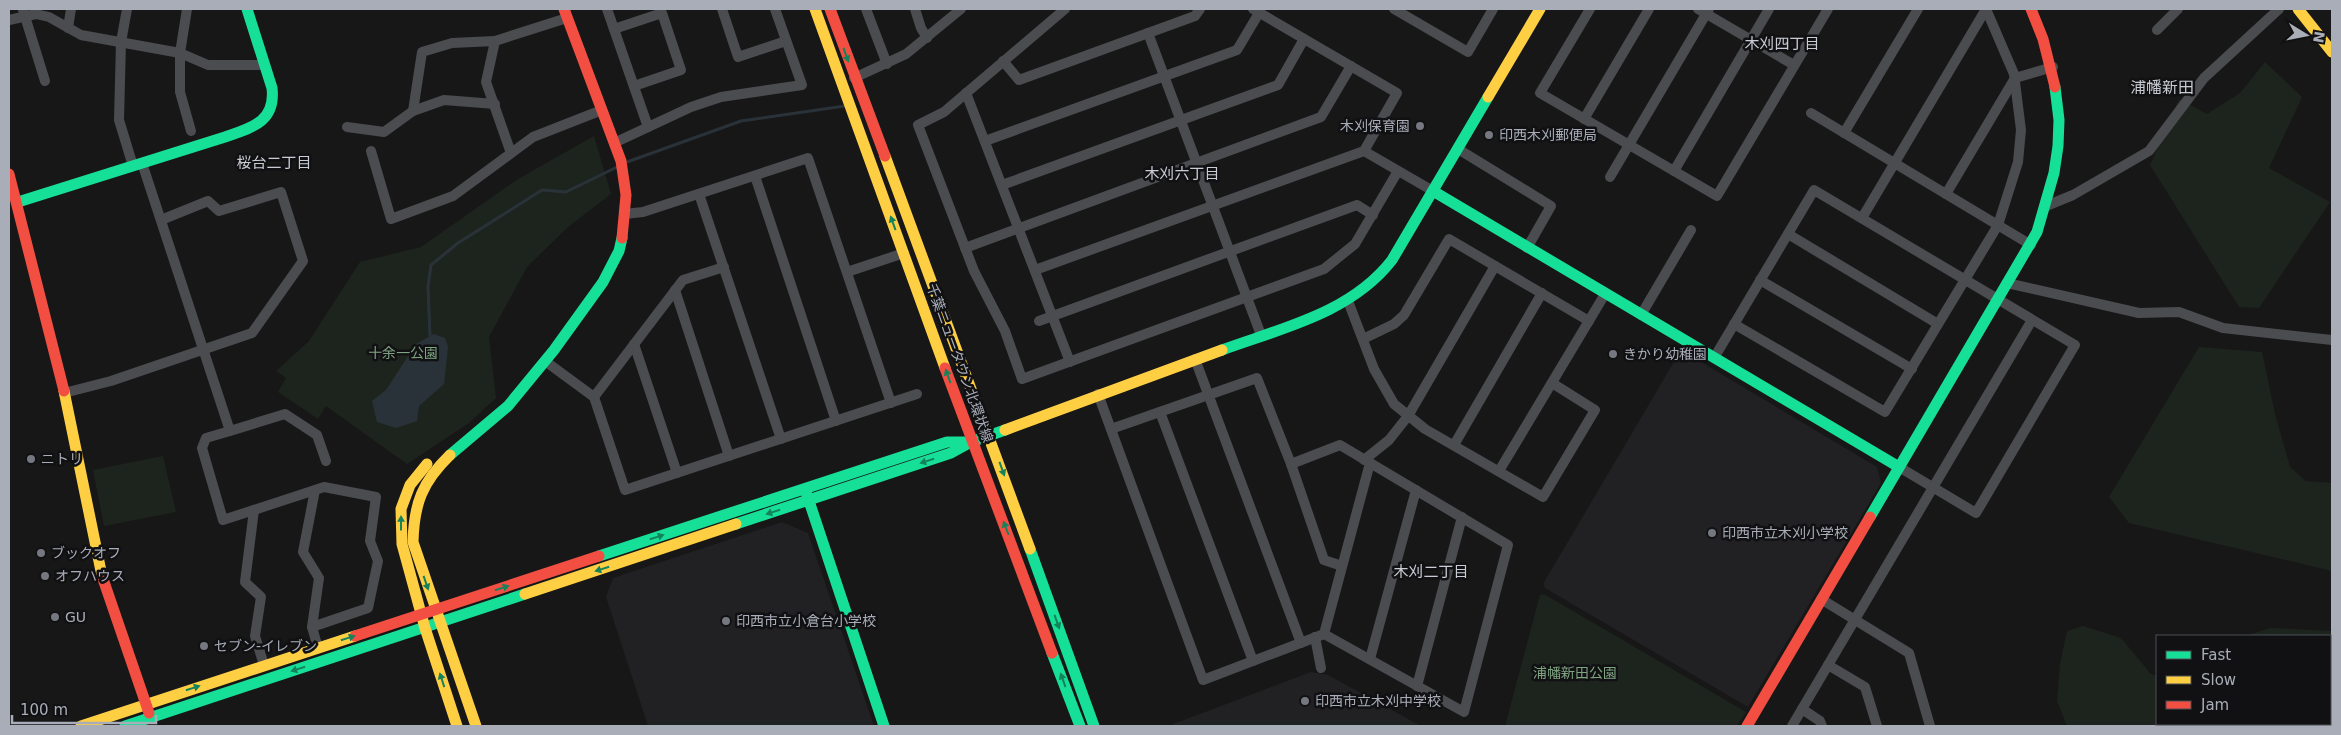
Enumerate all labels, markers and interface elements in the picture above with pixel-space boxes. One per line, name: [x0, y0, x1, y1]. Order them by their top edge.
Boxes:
north arrow: [2281, 10, 2331, 60]
text: N: [2310, 30, 2328, 44]
district label: 木刈四丁目: [1744, 35, 1820, 53]
one-way arrow: [843, 47, 850, 62]
district label: 浦幡新田: [2130, 78, 2194, 97]
place label: 木刈保育園: [1340, 118, 1410, 134]
marker: 木刈保育園: [1414, 120, 1426, 132]
place label: 印西木刈郵便局: [1499, 127, 1597, 143]
marker: 印西木刈郵便局: [1483, 129, 1495, 141]
district label: 桜台二丁目: [236, 154, 312, 172]
district label: 木刈六丁目: [1144, 165, 1220, 183]
one-way arrow: [889, 216, 896, 231]
street label: 千葉ニュータウン北環状線: [924, 281, 996, 445]
park label: 十余一公園: [368, 345, 438, 361]
place label: きかり幼稚園: [1623, 346, 1707, 362]
marker: きかり幼稚園: [1607, 348, 1619, 360]
one-way arrow: [944, 369, 951, 384]
place label: ニトリ: [41, 451, 83, 467]
marker: ニトリ: [25, 453, 37, 465]
one-way arrow: [919, 457, 934, 465]
one-way arrow: [998, 462, 1006, 477]
one-way arrow: [765, 509, 780, 516]
one-way arrow: [397, 515, 405, 531]
one-way arrow: [1001, 521, 1009, 536]
place label: 印西市立木刈小学校: [1722, 525, 1848, 541]
marker: 印西市立木刈小学校: [1706, 527, 1718, 539]
one-way arrow: [649, 533, 664, 540]
place label: ブックオフ: [51, 545, 121, 561]
marker: ブックオフ: [35, 547, 47, 559]
district label: 木刈二丁目: [1393, 563, 1469, 581]
one-way arrow: [594, 565, 609, 573]
place label: オフハウス: [55, 568, 125, 584]
marker: オフハウス: [39, 570, 51, 582]
one-way arrow: [422, 576, 430, 591]
one-way arrow: [495, 584, 510, 591]
place label: GU: [65, 609, 86, 625]
marker: GU: [49, 611, 61, 623]
place label: 印西市立小倉台小学校: [736, 613, 876, 629]
marker: 印西市立小倉台小学校: [720, 615, 732, 627]
one-way arrow: [1053, 615, 1061, 630]
one-way arrow: [340, 634, 355, 641]
legend: [2156, 635, 2331, 725]
place label: セブン-イレブン: [214, 638, 317, 654]
marker: セブン-イレブン: [198, 640, 210, 652]
text: Fast: [2201, 646, 2231, 664]
park label: 浦幡新田公園: [1533, 665, 1617, 681]
one-way arrow: [290, 666, 305, 674]
text: Slow: [2201, 671, 2236, 689]
one-way arrow: [438, 672, 446, 687]
one-way arrow: [1059, 673, 1066, 688]
one-way arrow: [186, 684, 201, 692]
scale bar: [12, 692, 156, 724]
place label: 印西市立木刈中学校: [1315, 693, 1441, 709]
marker: 印西市立木刈中学校: [1299, 695, 1311, 707]
text: Jam: [2200, 696, 2229, 714]
text: 100 m: [20, 701, 68, 719]

